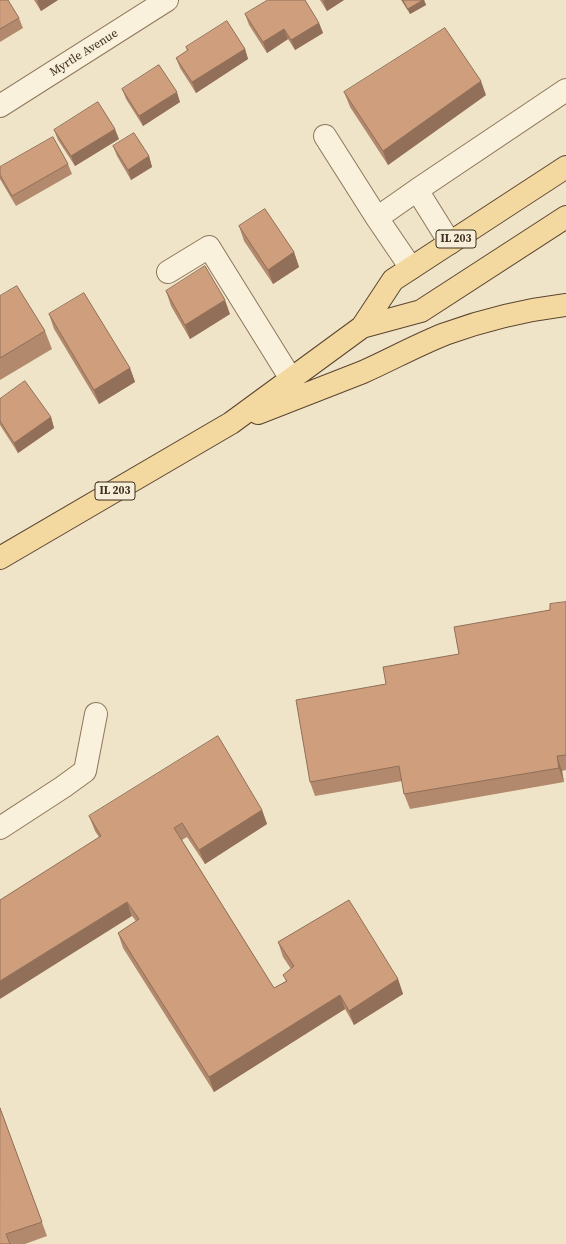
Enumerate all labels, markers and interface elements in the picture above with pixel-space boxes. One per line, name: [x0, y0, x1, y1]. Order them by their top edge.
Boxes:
street label: Myrtle Avenue: [47, 26, 121, 80]
road number: IL 203: [436, 230, 476, 248]
road number: IL 203: [95, 482, 135, 500]

